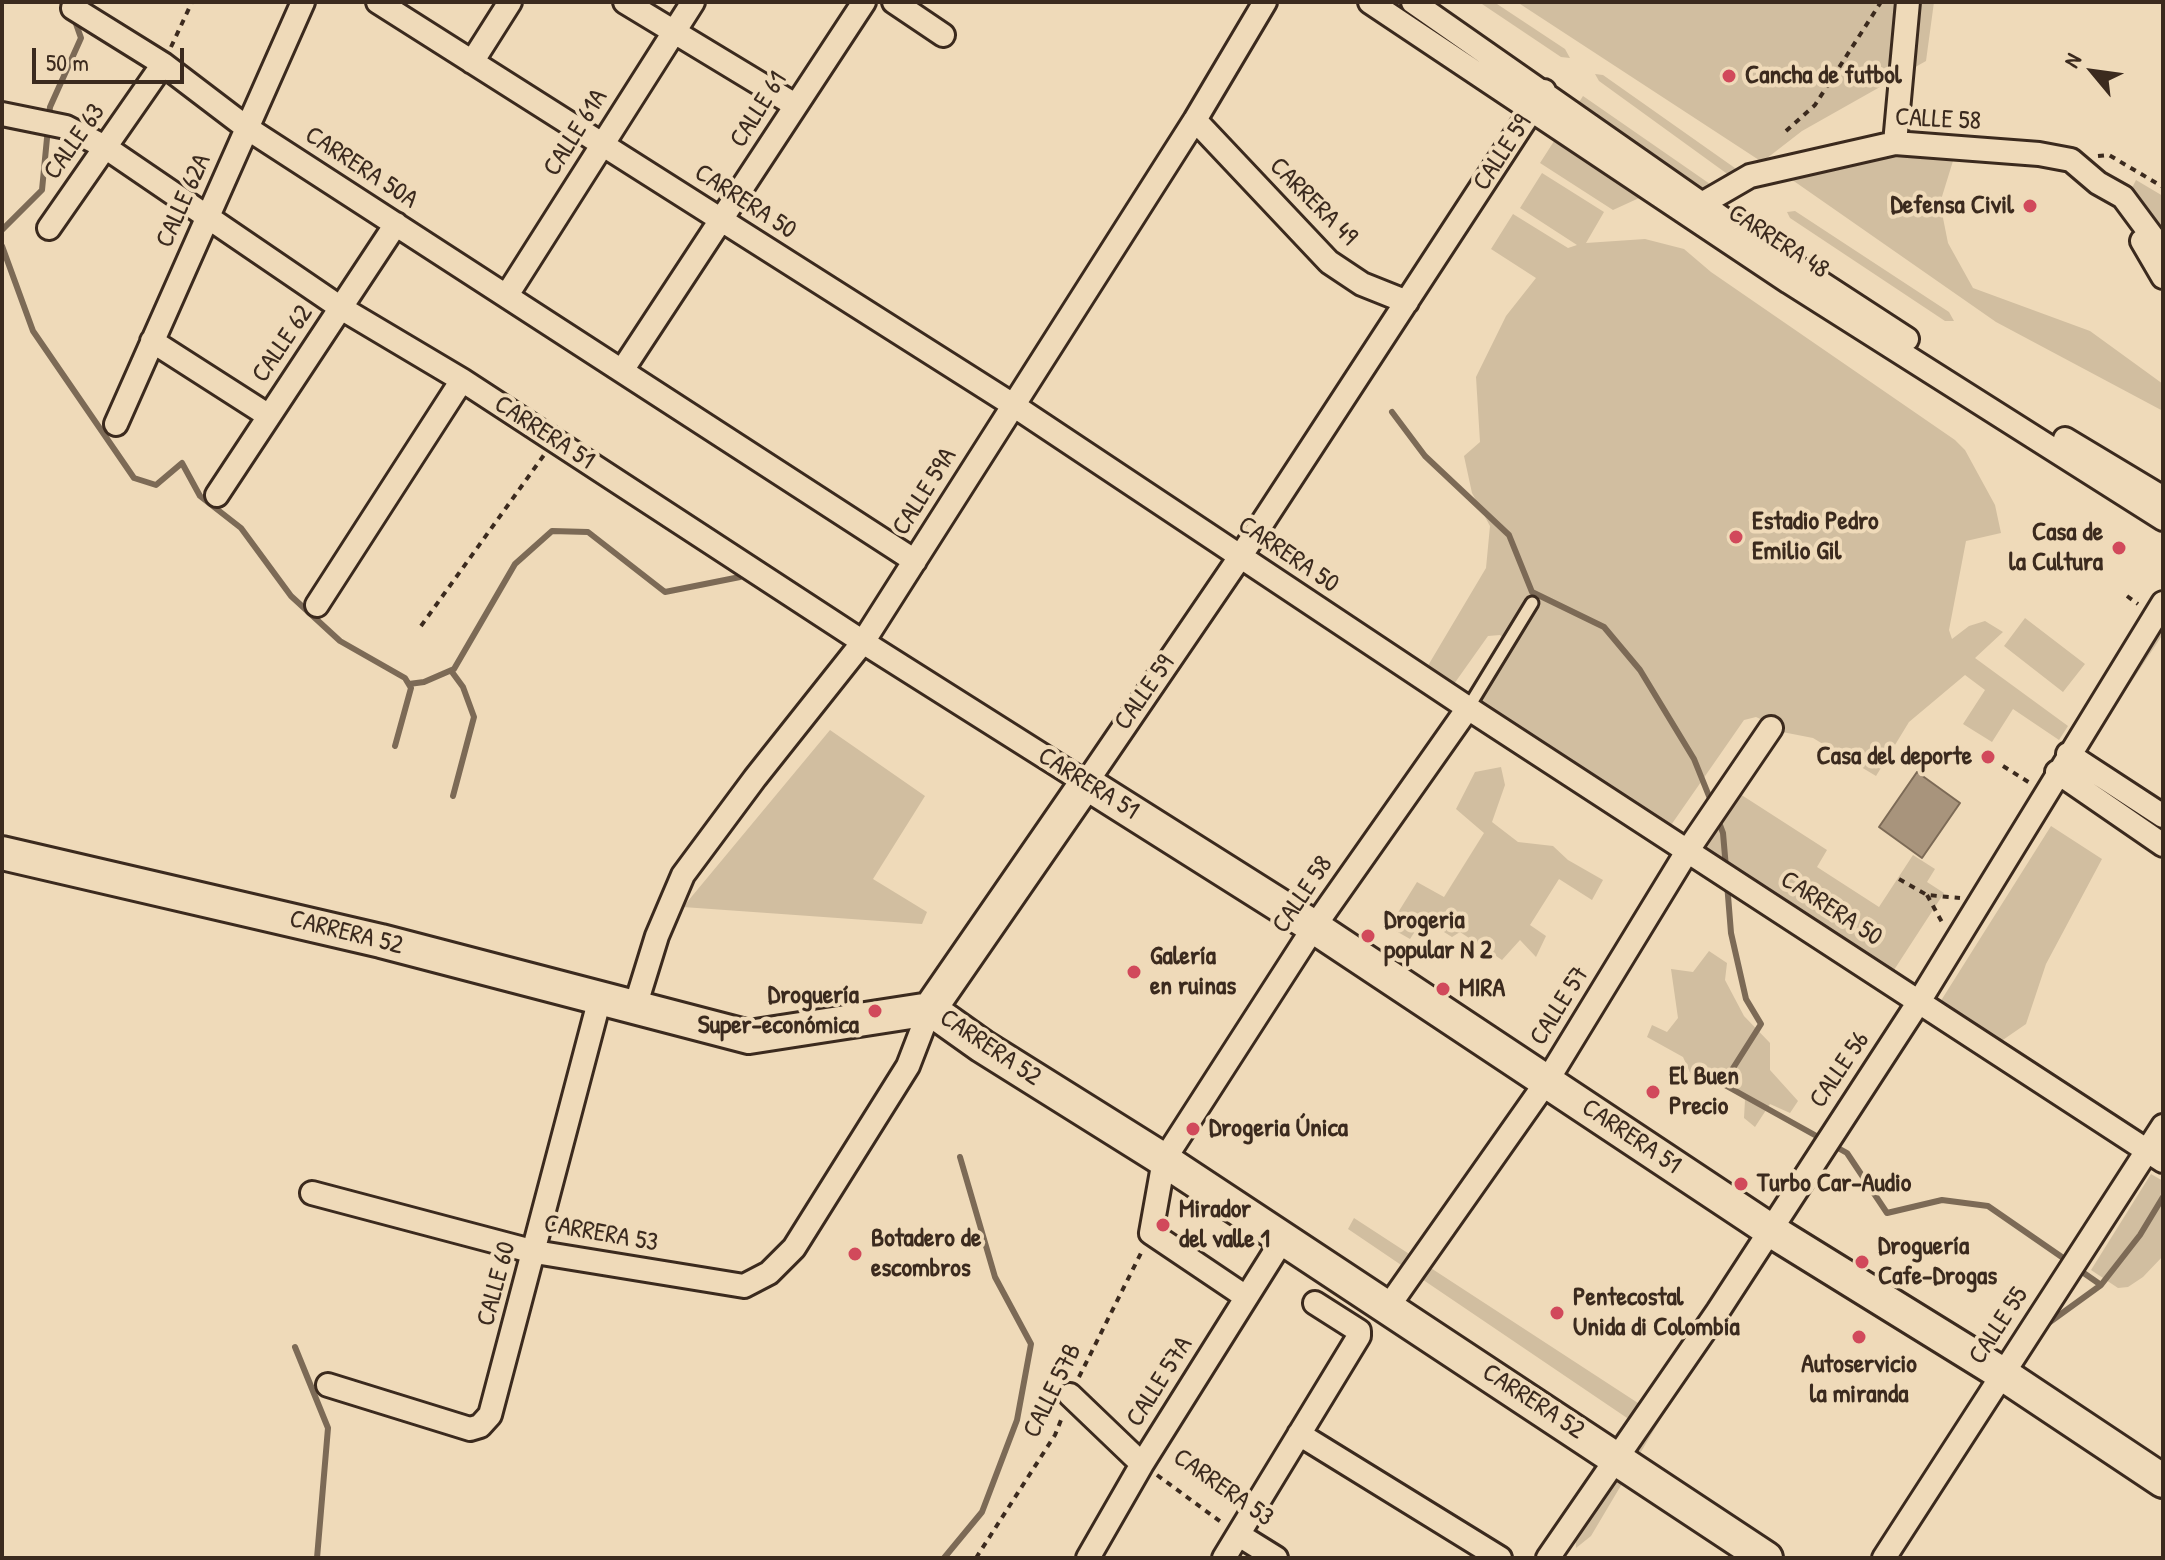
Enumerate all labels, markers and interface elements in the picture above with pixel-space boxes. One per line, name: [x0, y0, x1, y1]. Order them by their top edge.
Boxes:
scale bar: [36, 32, 188, 82]
north arrow: [2053, 32, 2133, 112]
text: 50 m: [46, 46, 89, 78]
text: N: [2056, 48, 2088, 73]
place label: Cancha de futbol: [1745, 60, 1902, 92]
street label: CALLE 61: [724, 66, 794, 154]
marker: Cancha de futbol: [1720, 67, 1738, 85]
street label: CALLE 61A: [537, 84, 615, 182]
street label: CALLE 63: [38, 98, 112, 186]
street label: CALLE 58: [1894, 102, 1982, 138]
street label: CALLE 59: [1467, 109, 1539, 197]
street label: CARRERA 50A: [299, 120, 423, 216]
street label: CALLE 62A: [150, 149, 218, 253]
street label: CARRERA 49: [1262, 151, 1364, 253]
street label: CARRERA 50: [688, 158, 802, 246]
place label: Defensa Civil: [1890, 190, 2014, 222]
marker: Defensa Civil: [2021, 197, 2039, 215]
street label: CARRERA 48: [1722, 198, 1834, 286]
street label: CALLE 62: [246, 300, 320, 388]
street label: CARRERA 51: [488, 389, 600, 477]
street label: CALLE 59A: [886, 443, 964, 541]
place label: Estadio Pedro Emilio Gil: [1752, 506, 1879, 568]
street label: CARRERA 50: [1232, 510, 1344, 600]
place label: Casa de la Cultura: [2009, 517, 2103, 578]
marker: Estadio Pedro Emilio Gil: [1727, 528, 1745, 546]
marker: Casa de la Cultura: [2110, 539, 2128, 557]
street label: CALLE 59: [1108, 650, 1182, 736]
street label: CARRERA 51: [1032, 741, 1144, 827]
place label: Casa del deporte: [1817, 741, 1972, 773]
marker: Casa del deporte: [1979, 748, 1997, 766]
street label: CALLE 58: [1266, 851, 1340, 939]
street label: CARRERA 50: [1774, 865, 1888, 953]
street label: CARRERA 52: [286, 904, 406, 962]
place label: Drogeria popular N 2: [1384, 905, 1492, 966]
marker: Drogeria popular N 2: [1359, 927, 1377, 945]
place label: Galería en ruinas: [1150, 941, 1236, 1002]
street label: CALLE 57: [1524, 961, 1596, 1051]
marker: Galería en ruinas: [1125, 963, 1143, 981]
place label: MIRA: [1459, 973, 1505, 1005]
place label: Droguería Super-económica: [698, 980, 859, 1042]
marker: MIRA: [1434, 980, 1452, 998]
marker: Droguería Super-económica: [866, 1002, 884, 1020]
street label: CARRERA 52: [933, 1003, 1047, 1093]
street label: CALLE 56: [1803, 1026, 1877, 1114]
place label: El Buen Precio: [1669, 1061, 1739, 1122]
marker: El Buen Precio: [1644, 1083, 1662, 1101]
street label: CARRERA 51: [1575, 1092, 1687, 1182]
place label: Drogeria Única: [1209, 1113, 1348, 1145]
marker: Drogeria Única: [1184, 1120, 1202, 1138]
place label: Turbo Car-Audio: [1757, 1168, 1911, 1200]
marker: Turbo Car-Audio: [1732, 1175, 1750, 1193]
place label: Mirador del valle 1: [1179, 1194, 1270, 1256]
street label: CARRERA 53: [542, 1209, 660, 1259]
marker: Mirador del valle 1: [1154, 1216, 1172, 1234]
place label: Botadero de escombros: [871, 1223, 981, 1284]
place label: Droguería Cafe-Drogas: [1878, 1231, 1997, 1292]
street label: CALLE 60: [471, 1239, 523, 1329]
marker: Botadero de escombros: [846, 1245, 864, 1263]
marker: Droguería Cafe-Drogas: [1853, 1253, 1871, 1271]
place label: Pentecostal Unida di Colombia: [1573, 1282, 1740, 1344]
street label: CALLE 55: [1963, 1282, 2035, 1370]
marker: Pentecostal Unida di Colombia: [1548, 1304, 1566, 1322]
marker: Autoservicio la miranda: [1850, 1328, 1868, 1346]
street label: CALLE 57A: [1120, 1331, 1200, 1433]
street label: CALLE 57B: [1017, 1339, 1089, 1443]
place label: Autoservicio la miranda: [1801, 1349, 1917, 1410]
street label: CARRERA 52: [1476, 1357, 1590, 1447]
street label: CARRERA 53: [1167, 1442, 1279, 1534]

